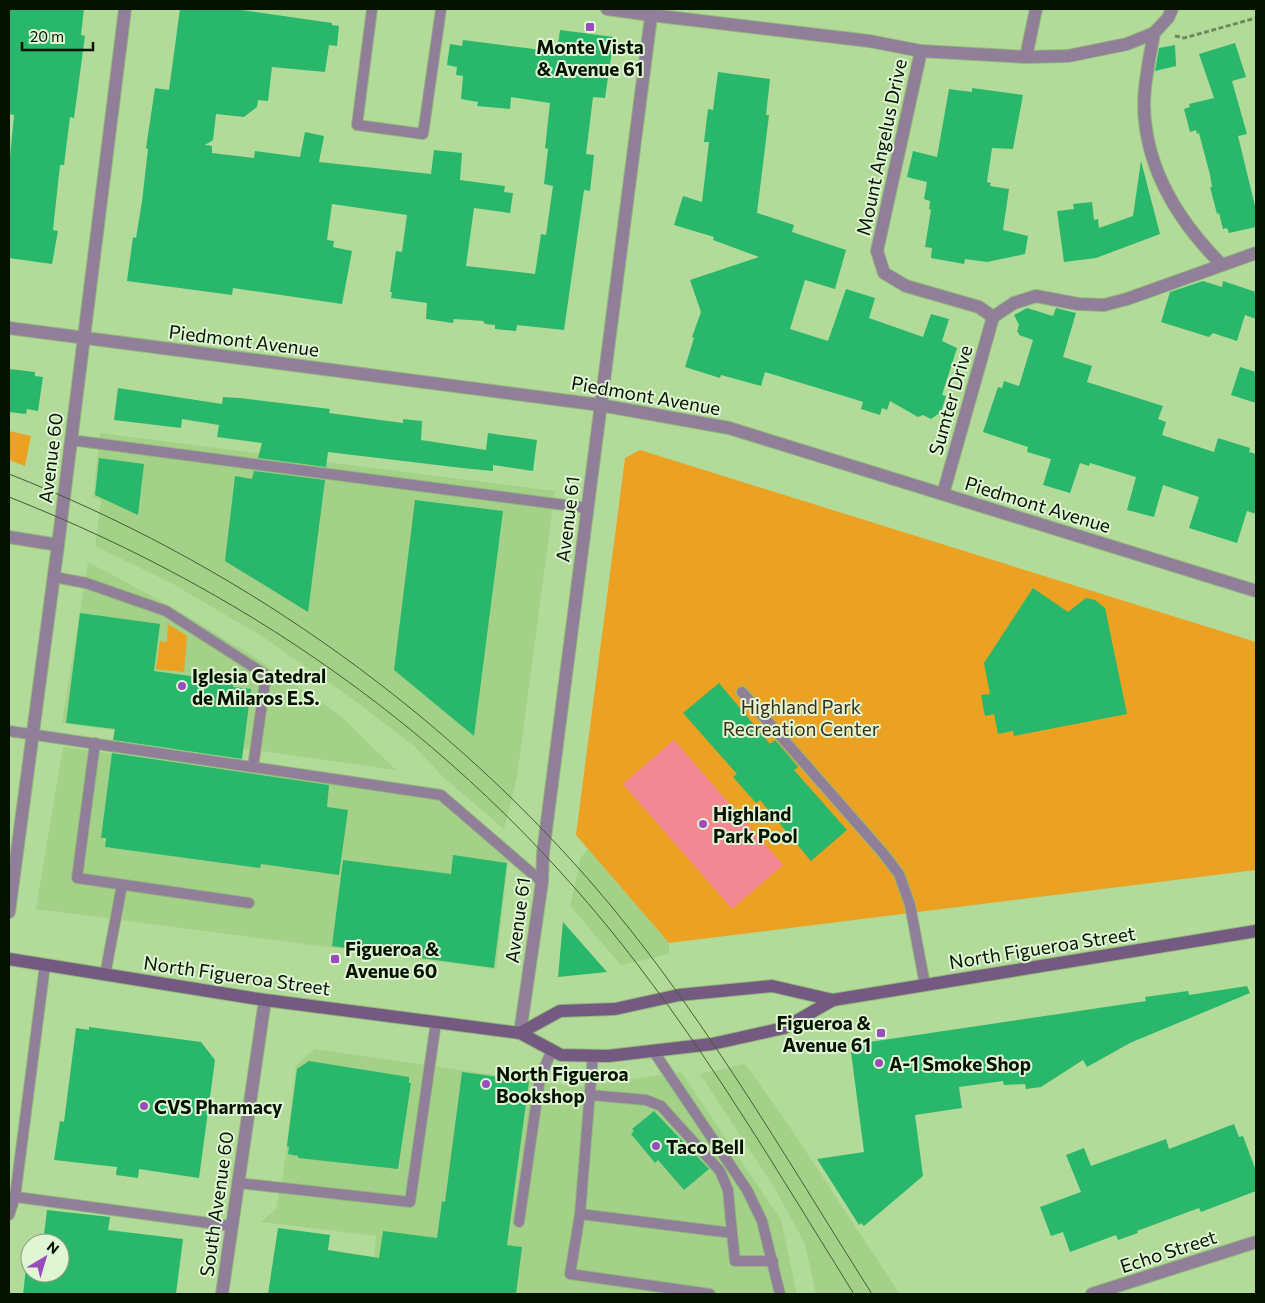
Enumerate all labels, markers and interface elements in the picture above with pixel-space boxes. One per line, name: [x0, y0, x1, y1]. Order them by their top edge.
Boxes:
scale bar: [22, 20, 94, 52]
marker: Monte Vista & Avenue 61: [584, 21, 596, 33]
text: 20 m: [30, 27, 64, 45]
place label: Monte Vista & Avenue 61: [536, 35, 644, 80]
street label: Mount Angelus Drive: [851, 56, 911, 238]
street label: Piedmont Avenue: [167, 319, 321, 361]
street label: Sumter Drive: [923, 342, 977, 458]
street label: Piedmont Avenue: [569, 371, 723, 419]
street label: Avenue 60: [33, 411, 67, 505]
street label: Piedmont Avenue: [962, 471, 1114, 537]
street label: Avenue 61: [550, 475, 584, 563]
place label: Iglesia Catedral de Milaros E.S.: [192, 664, 326, 709]
marker: Iglesia Catedral de Milaros E.S.: [176, 680, 188, 692]
park label: Highland Park Recreation Center: [723, 695, 880, 740]
place label: Highland Park Pool: [713, 802, 798, 847]
marker: Highland Park Pool: [697, 818, 709, 830]
street label: Avenue 61: [500, 876, 534, 964]
street label: North Figueroa Street: [947, 921, 1137, 973]
place label: Figueroa & Avenue 60: [345, 937, 440, 982]
street label: North Figueroa Street: [142, 951, 332, 1000]
marker: Figueroa & Avenue 60: [329, 953, 341, 965]
place label: Figueroa & Avenue 61: [776, 1011, 871, 1056]
marker: Figueroa & Avenue 61: [875, 1027, 887, 1039]
place label: A-1 Smoke Shop: [889, 1052, 1031, 1075]
marker: A-1 Smoke Shop: [873, 1057, 885, 1069]
place label: North Figueroa Bookshop: [496, 1062, 629, 1107]
marker: North Figueroa Bookshop: [480, 1078, 492, 1090]
place label: CVS Pharmacy: [154, 1095, 283, 1118]
marker: CVS Pharmacy: [138, 1100, 150, 1112]
street label: South Avenue 60: [194, 1130, 238, 1278]
place label: Taco Bell: [666, 1135, 744, 1158]
marker: Taco Bell: [650, 1140, 662, 1152]
street label: Echo Street: [1117, 1225, 1219, 1277]
north arrow: [20, 1233, 70, 1283]
text: N: [44, 1237, 63, 1257]

